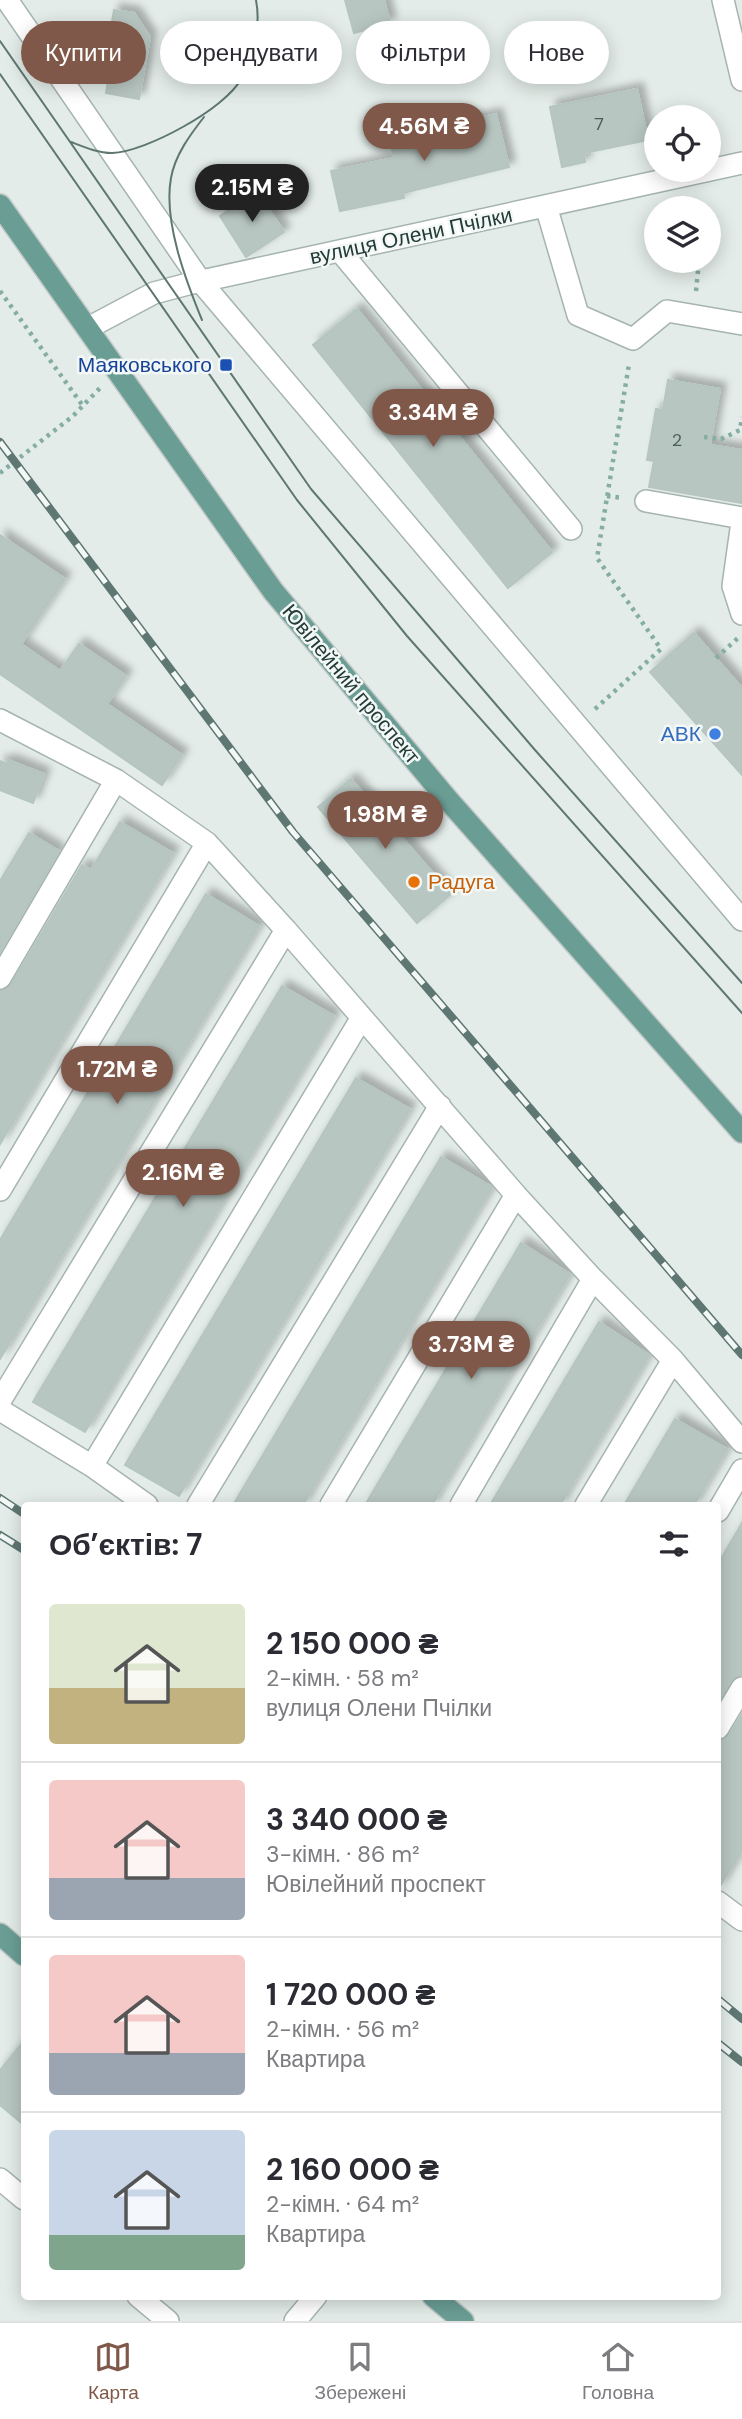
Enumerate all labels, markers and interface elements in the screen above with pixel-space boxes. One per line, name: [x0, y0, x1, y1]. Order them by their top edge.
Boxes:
chip: Купити: [21, 21, 146, 84]
chip: Орендувати: [160, 21, 342, 84]
chip: Фільтри: [356, 21, 490, 84]
chip: Нове: [504, 21, 609, 84]
pin: 4.56M ₴: [359, 104, 489, 163]
map controls: [644, 105, 721, 273]
button: locate: [644, 105, 721, 182]
text: 4.56M ₴: [379, 111, 469, 141]
house number: 7: [594, 112, 604, 136]
pin: 2.15M ₴: [187, 164, 317, 224]
text: 2.15M ₴: [211, 172, 293, 202]
button: layers: [644, 196, 721, 273]
street label: вулиця Олени Пчілки: [307, 201, 515, 271]
place label: Маяковського: [78, 351, 212, 379]
marker: Маяковського: [218, 357, 234, 373]
pin: 3.34M ₴: [368, 390, 498, 449]
text: 3.34M ₴: [388, 397, 478, 427]
house number: 2: [672, 428, 682, 452]
street label: Ювілейний проспект: [276, 598, 426, 770]
place label: АВК: [661, 720, 702, 748]
marker: АВК: [707, 726, 723, 742]
pin: 1.98M ₴: [320, 792, 450, 851]
text: 1.98M ₴: [343, 799, 427, 829]
place label: Радуга: [428, 868, 495, 896]
marker: Радуга: [406, 874, 422, 890]
pin: 1.72M ₴: [52, 1046, 182, 1106]
text: 1.72M ₴: [77, 1054, 157, 1084]
pin: 2.16M ₴: [118, 1150, 248, 1209]
text: 2.16M ₴: [142, 1157, 224, 1187]
pin: 3.73M ₴: [406, 1322, 536, 1381]
text: 3.73M ₴: [428, 1329, 514, 1359]
text: Об’єктів: 7: [49, 1525, 202, 1564]
icon: filters: [655, 1525, 693, 1563]
text: 2 150 000 ₴: [266, 1624, 439, 1663]
icon: home: [105, 1632, 189, 1716]
text: 2-кімн. · 58 m²: [266, 1663, 419, 1693]
text: вулиця Олени Пчілки: [266, 1693, 492, 1723]
text: 3 340 000 ₴: [266, 1800, 447, 1839]
icon: home: [105, 1808, 189, 1892]
text: 3-кімн. · 86 m²: [266, 1839, 420, 1869]
text: Ювілейний проспект: [266, 1869, 486, 1899]
text: 1 720 000 ₴: [266, 1975, 436, 2014]
icon: home: [105, 1983, 189, 2067]
text: 2-кімн. · 56 m²: [266, 2014, 419, 2044]
text: Квартира: [266, 2044, 365, 2074]
text: 2 160 000 ₴: [266, 2150, 439, 2189]
icon: home: [105, 2158, 189, 2242]
text: 2-кімн. · 64 m²: [266, 2189, 419, 2219]
text: Квартира: [266, 2219, 365, 2249]
tab: Карта: [88, 2338, 139, 2405]
tab: Збережені: [315, 2338, 406, 2405]
tab: Головна: [582, 2338, 654, 2405]

